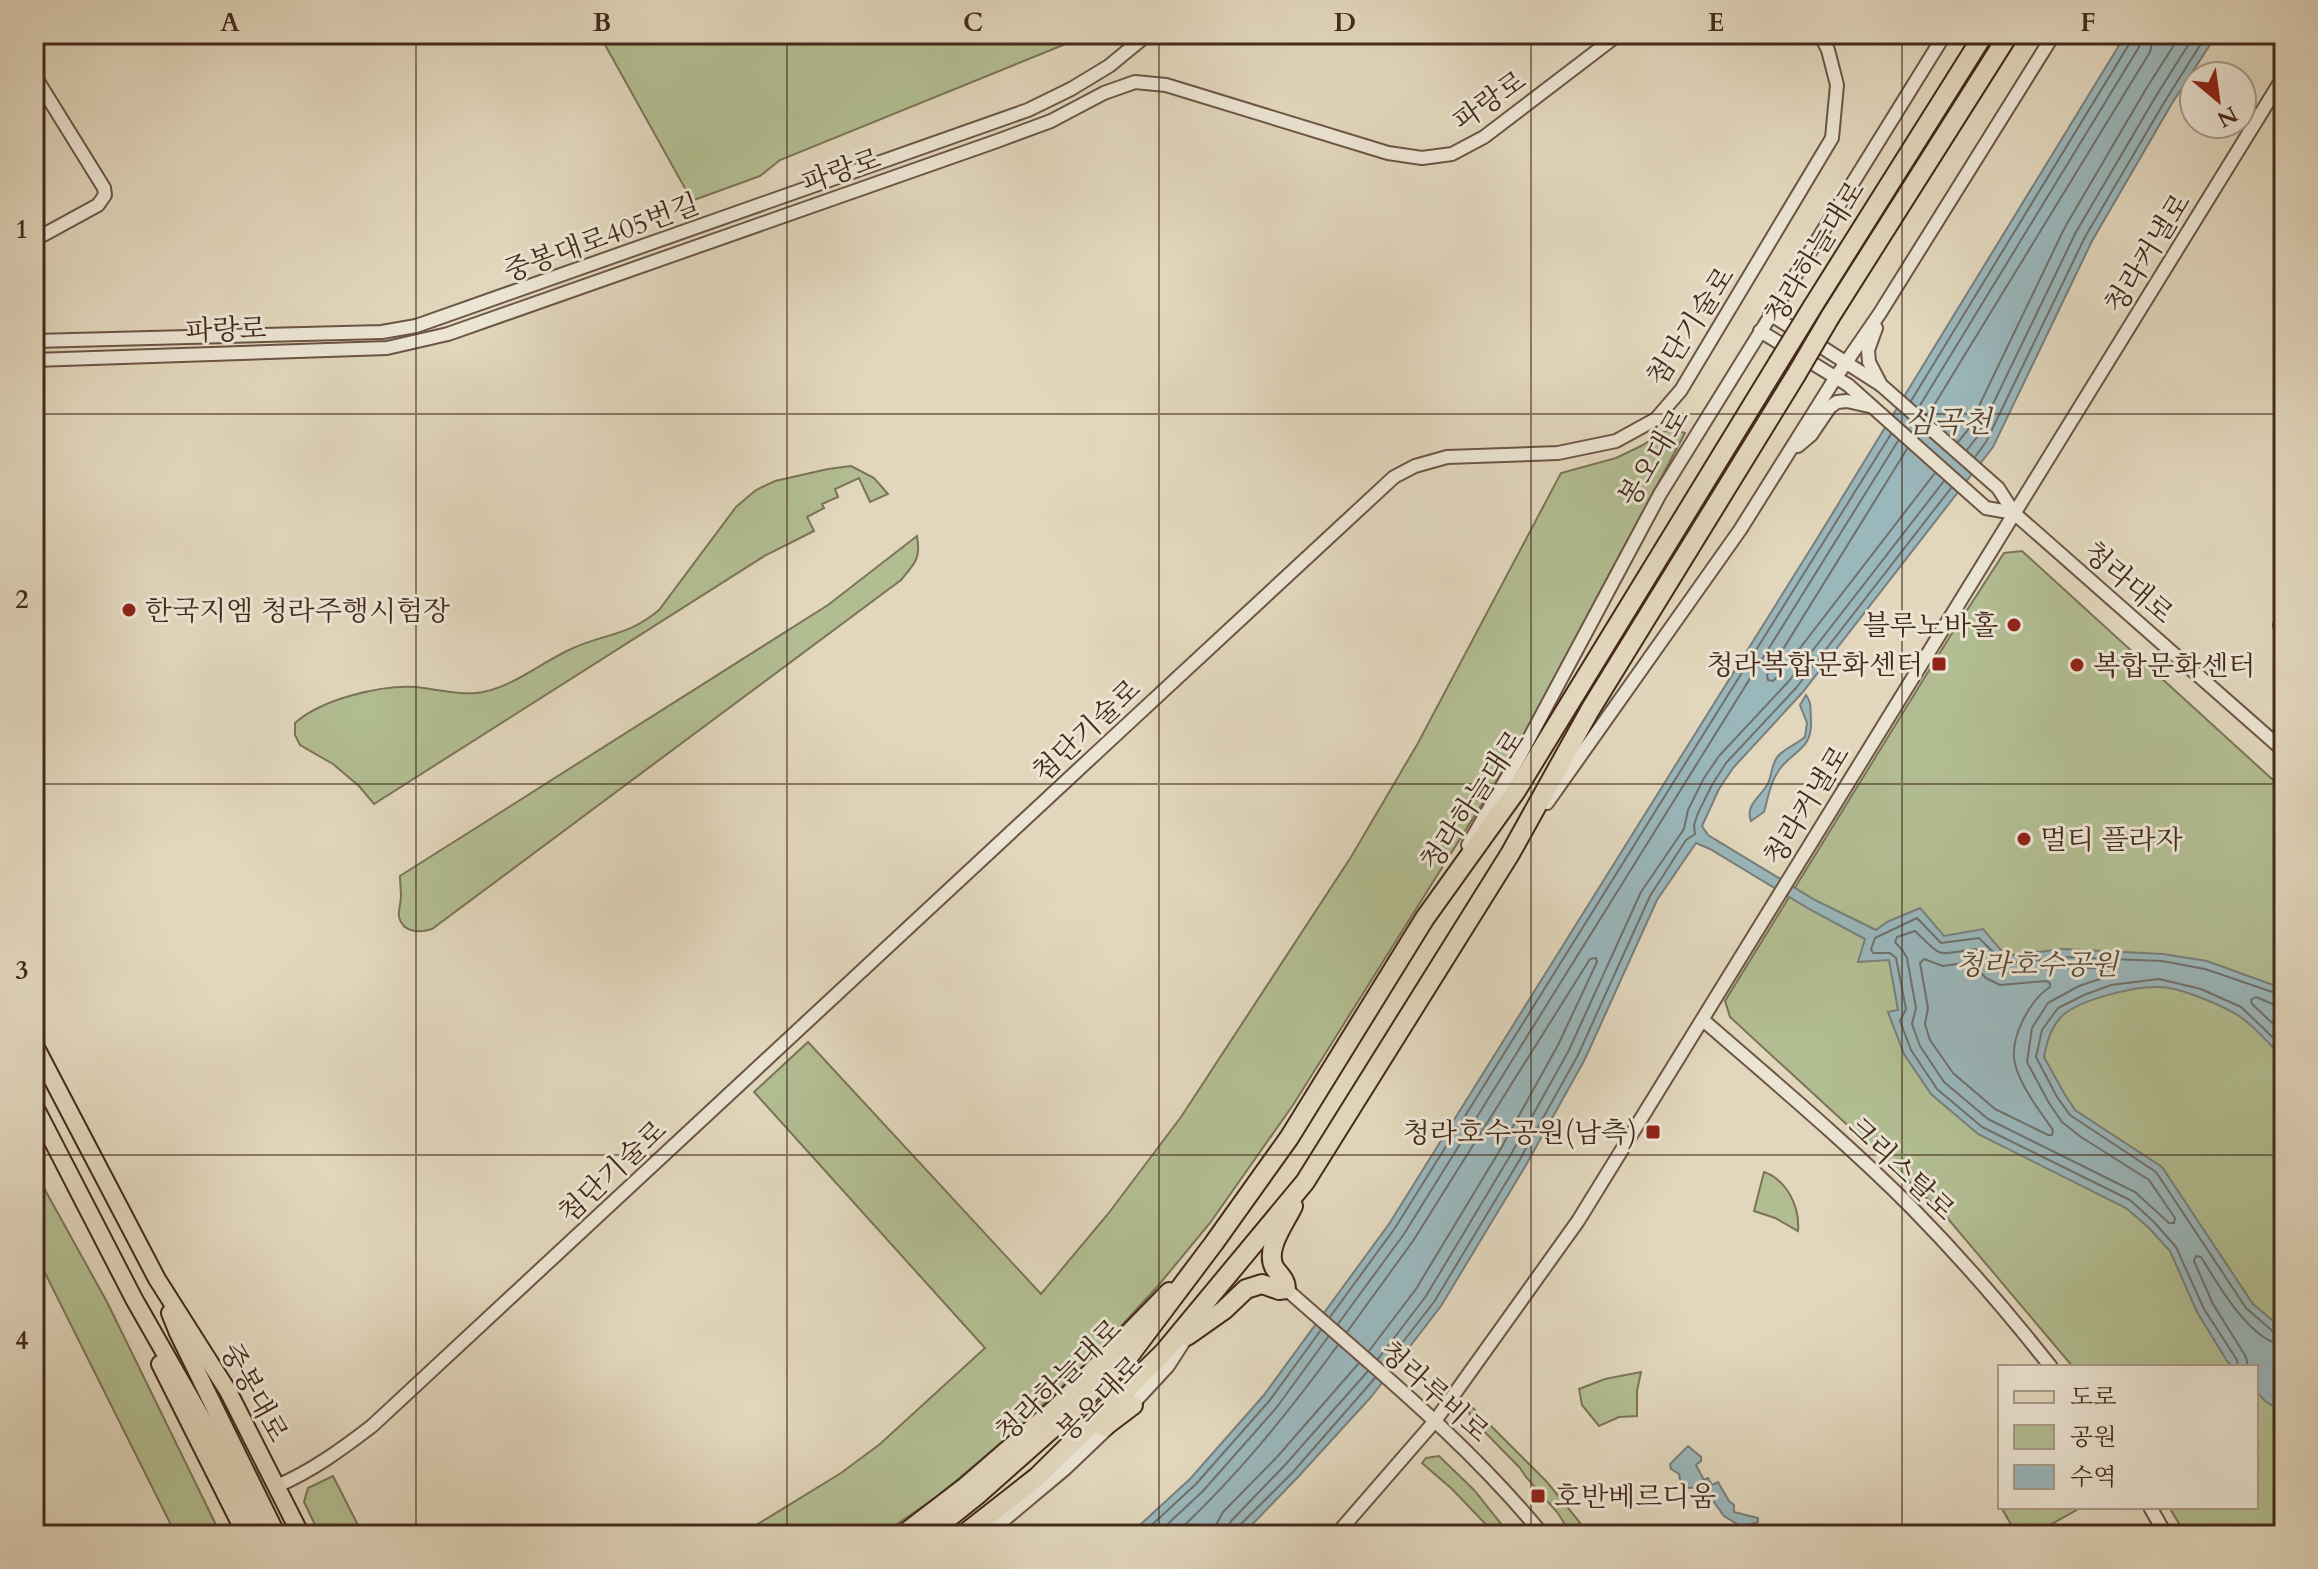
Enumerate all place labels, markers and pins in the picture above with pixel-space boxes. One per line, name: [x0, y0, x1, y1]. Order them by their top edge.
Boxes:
place label: 한국지엠 청라주행시험장: [145, 592, 450, 630]
marker: 한국지엠 청라주행시험장: [120, 601, 138, 619]
place label: 블루노바홀: [1863, 607, 1998, 645]
marker: 블루노바홀: [2005, 616, 2023, 634]
place label: 청라복합문화센터: [1707, 646, 1923, 684]
place label: 복합문화센터: [2093, 647, 2255, 685]
marker: 청라복합문화센터: [1930, 655, 1948, 673]
marker: 복합문화센터: [2068, 656, 2086, 674]
place label: 멀티 플라자: [2040, 821, 2183, 859]
marker: 멀티 플라자: [2015, 830, 2033, 848]
place label: 청라호수공원(남측): [1403, 1114, 1637, 1152]
marker: 청라호수공원(남측): [1644, 1123, 1662, 1141]
place label: 호반베르디움: [1554, 1478, 1716, 1516]
marker: 호반베르디움: [1529, 1487, 1547, 1505]

